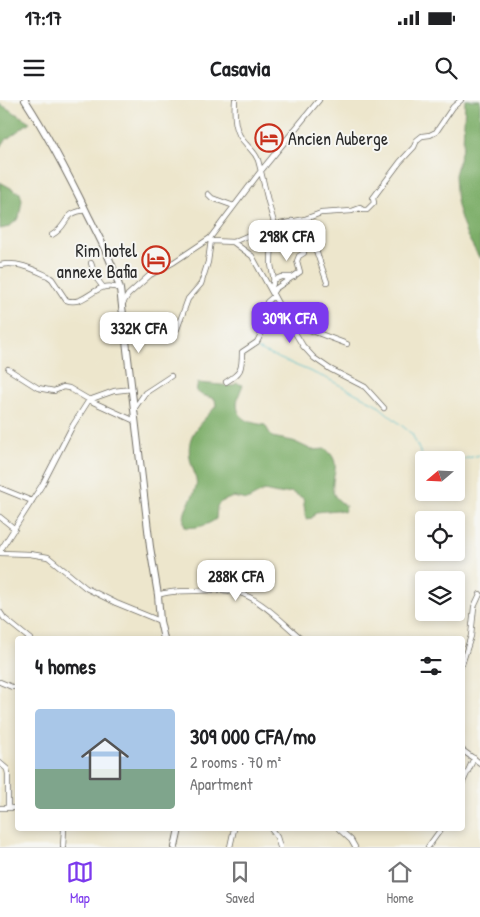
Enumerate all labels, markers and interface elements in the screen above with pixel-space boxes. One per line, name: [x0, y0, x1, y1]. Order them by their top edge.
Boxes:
text: 17:17: [25, 5, 62, 31]
text: Casavia: [210, 53, 270, 83]
icon: menu: [20, 54, 48, 82]
icon: search: [432, 54, 460, 82]
hotel icon: Ancien Auberge: [254, 123, 284, 153]
place label: Ancien Auberge: [288, 126, 388, 151]
pin: 298K CFA: [235, 220, 339, 262]
text: 298K CFA: [260, 225, 314, 247]
place label: Rim hotel annexe Bafia: [57, 238, 137, 284]
hotel icon: Rim hotel annexe Bafia: [141, 245, 171, 275]
pin: 309K CFA: [238, 302, 342, 344]
text: 309K CFA: [263, 307, 317, 329]
pin: 332K CFA: [87, 312, 191, 354]
text: 332K CFA: [111, 317, 167, 339]
north arrow: [415, 451, 465, 501]
map controls: [415, 451, 465, 621]
button: locate: [415, 511, 465, 561]
pin: 288K CFA: [184, 560, 288, 602]
text: 288K CFA: [208, 565, 264, 587]
button: layers: [415, 571, 465, 621]
text: 4 homes: [35, 652, 96, 681]
icon: filters: [417, 652, 445, 680]
text: 309 000 CFA/mo: [190, 722, 316, 751]
icon: home: [75, 729, 135, 789]
text: 2 rooms · 70 m²: [190, 751, 281, 773]
text: Apartment: [190, 773, 253, 795]
tab: Map: [66, 858, 94, 907]
tab: Saved: [226, 858, 254, 907]
tab: Home: [386, 858, 414, 907]

